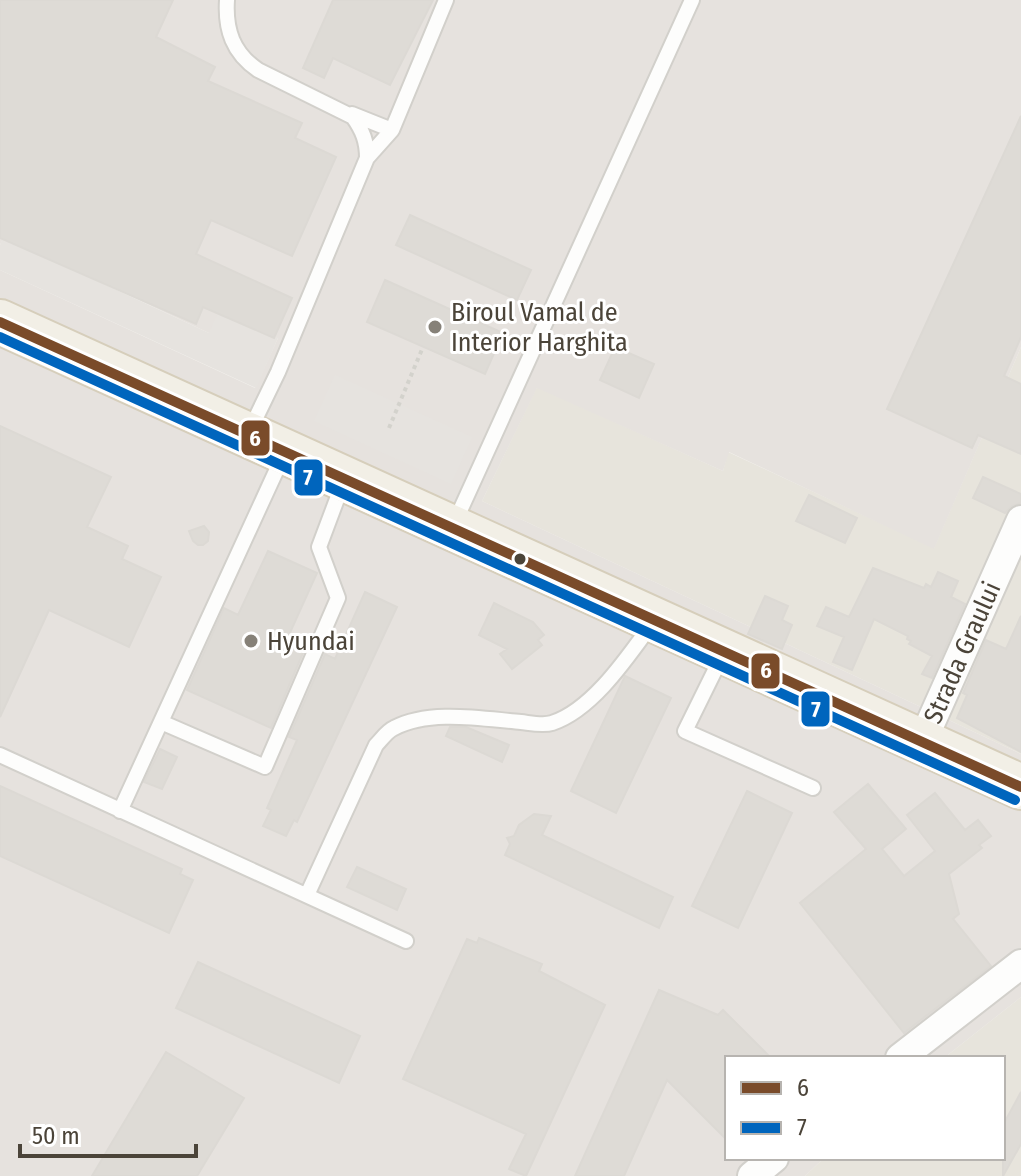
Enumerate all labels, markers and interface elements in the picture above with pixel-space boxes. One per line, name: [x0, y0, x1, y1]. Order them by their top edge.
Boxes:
place label: Biroul Vamal de Interior Harghita: [451, 297, 628, 358]
marker: Biroul Vamal de Interior Harghita: [426, 318, 444, 336]
line badge: 6: [240, 419, 271, 457]
text: 6: [249, 425, 261, 452]
line badge: 7: [293, 458, 324, 497]
text: 7: [303, 464, 313, 491]
unlabelled marker: [512, 551, 528, 567]
street label: Strada Graului: [917, 577, 1007, 728]
place label: Hyundai: [267, 626, 355, 657]
marker: Hyundai: [242, 632, 260, 650]
line badge: 6: [750, 652, 781, 690]
text: 6: [760, 657, 772, 684]
line badge: 7: [800, 690, 831, 728]
text: 7: [811, 696, 821, 723]
legend: [725, 1056, 1005, 1160]
text: 6: [797, 1074, 809, 1102]
scale bar: [20, 1108, 196, 1158]
text: 7: [797, 1114, 807, 1142]
text: 50 m: [32, 1122, 80, 1150]

